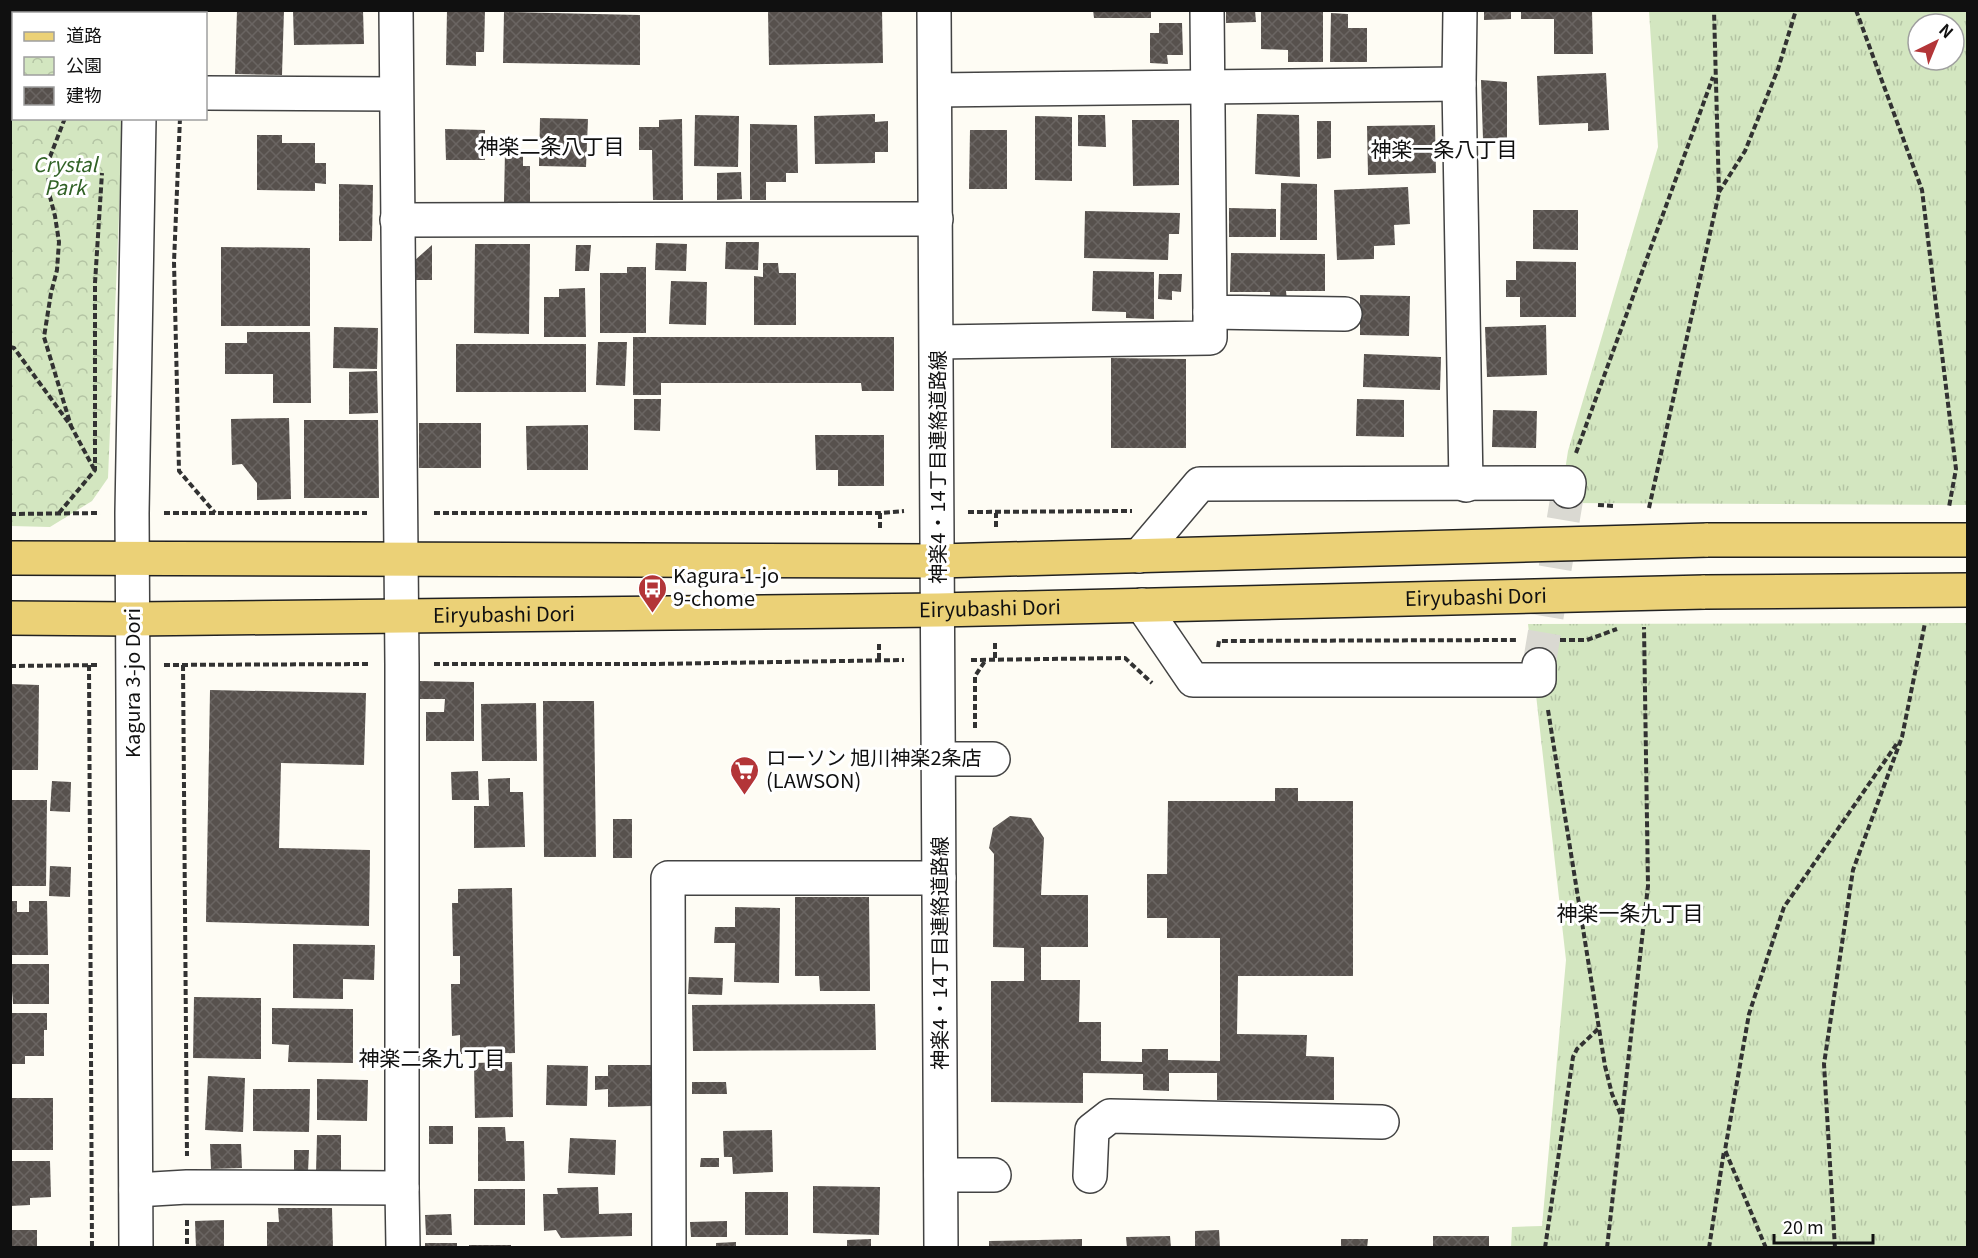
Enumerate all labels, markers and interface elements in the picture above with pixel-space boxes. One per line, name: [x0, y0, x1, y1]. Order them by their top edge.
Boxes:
legend: [12, 12, 207, 120]
north arrow: [1906, 12, 1966, 72]
text: N: [1934, 17, 1959, 43]
text: 道路: [66, 21, 102, 47]
text: 公園: [66, 51, 102, 77]
text: 建物: [66, 81, 102, 107]
district label: 神楽二条八丁目: [478, 130, 625, 160]
district label: 神楽一条八丁目: [1371, 133, 1518, 163]
park label: Crystal Park: [33, 149, 99, 201]
street label: 神楽4・14丁目連絡道路線: [922, 350, 951, 584]
place label: Kagura 1-jo 9-chome: [673, 560, 779, 612]
bus stop icon: Kagura 1-jo 9-chome: [636, 572, 668, 614]
street label: Eiryubashi Dori: [1404, 580, 1547, 612]
street label: Eiryubashi Dori: [919, 591, 1061, 623]
street label: Eiryubashi Dori: [433, 598, 575, 629]
street label: Kagura 3-jo Dori: [117, 608, 146, 758]
place label: ローソン 旭川神楽2条店 (LAWSON): [766, 742, 982, 794]
supermarket icon: ローソン 旭川神楽2条店 (LAWSON): [729, 754, 761, 796]
street label: 神楽4・14丁目連絡道路線: [924, 836, 953, 1070]
district label: 神楽一条九丁目: [1557, 897, 1704, 927]
district label: 神楽二条九丁目: [359, 1042, 506, 1072]
scale bar: [1774, 1207, 1873, 1245]
text: 20 m: [1783, 1213, 1824, 1239]

